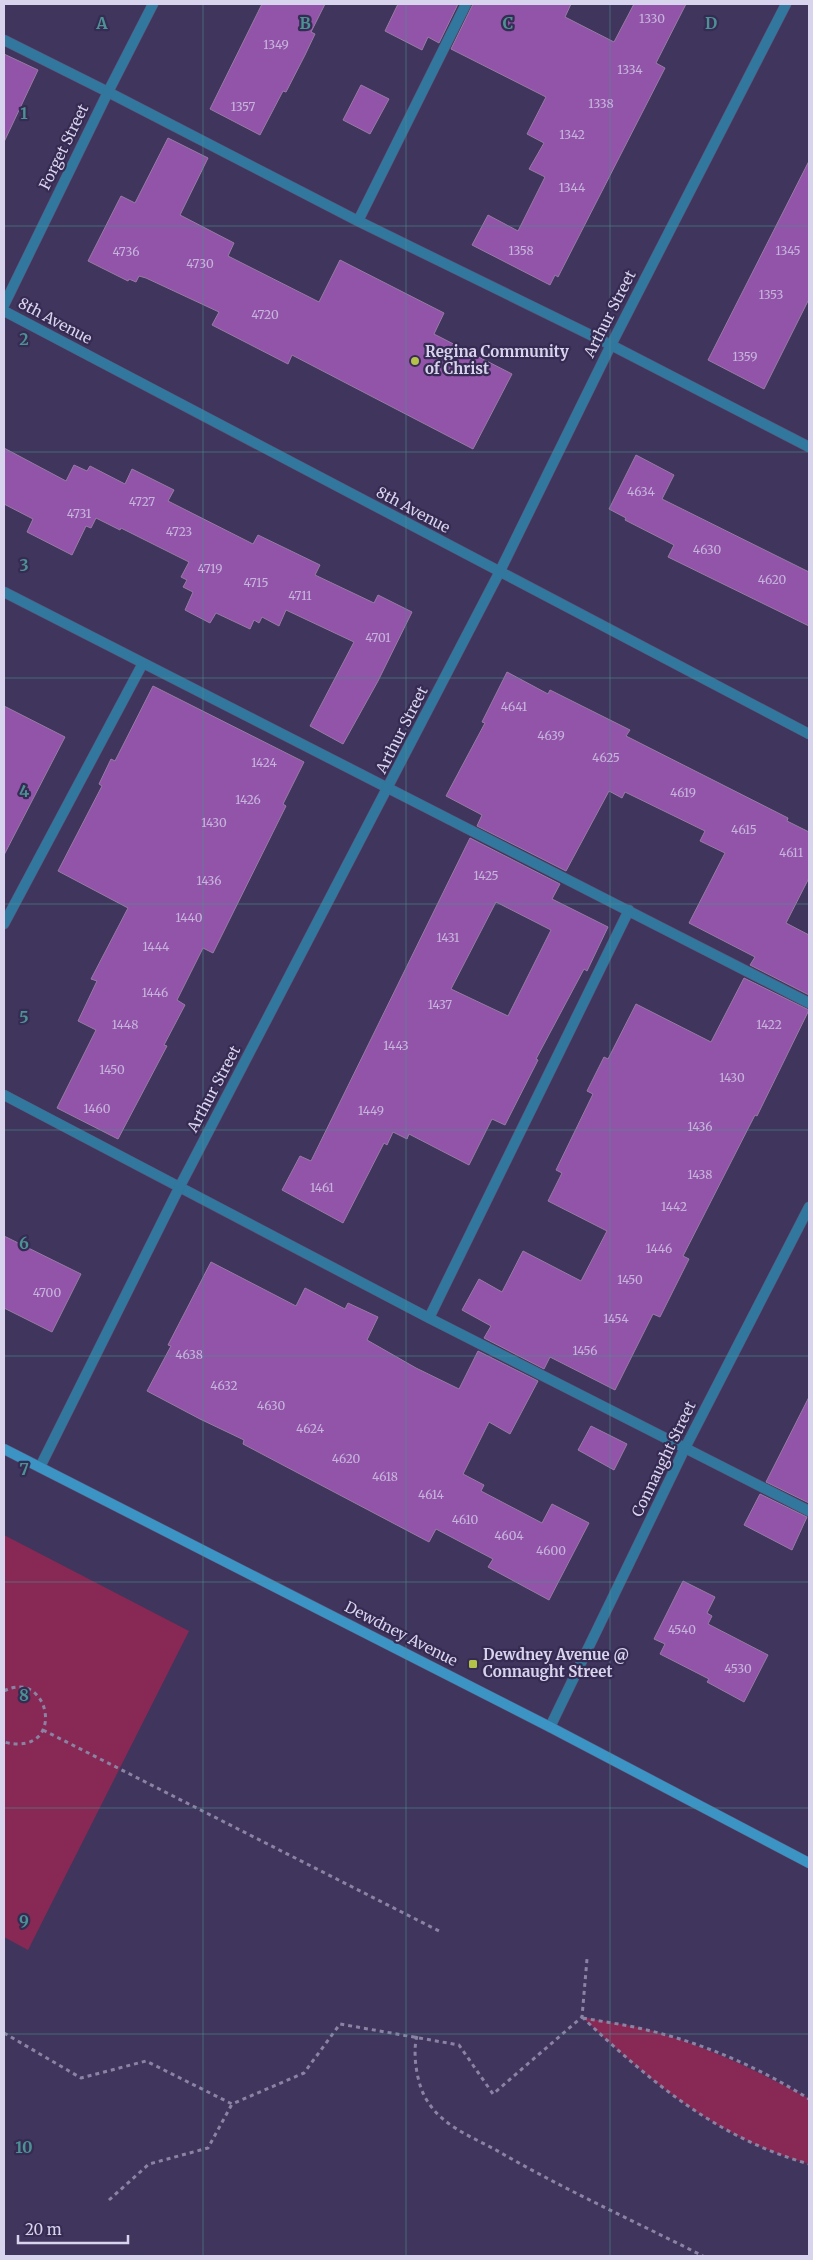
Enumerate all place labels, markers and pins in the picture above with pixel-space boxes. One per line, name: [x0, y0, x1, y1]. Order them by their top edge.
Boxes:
place label: Regina Community of Christ: [425, 342, 569, 378]
marker: Regina Community of Christ: [409, 355, 421, 367]
place label: Dewdney Avenue @ Connaught Street: [483, 1645, 629, 1681]
marker: Dewdney Avenue @ Connaught Street: [467, 1658, 479, 1670]

